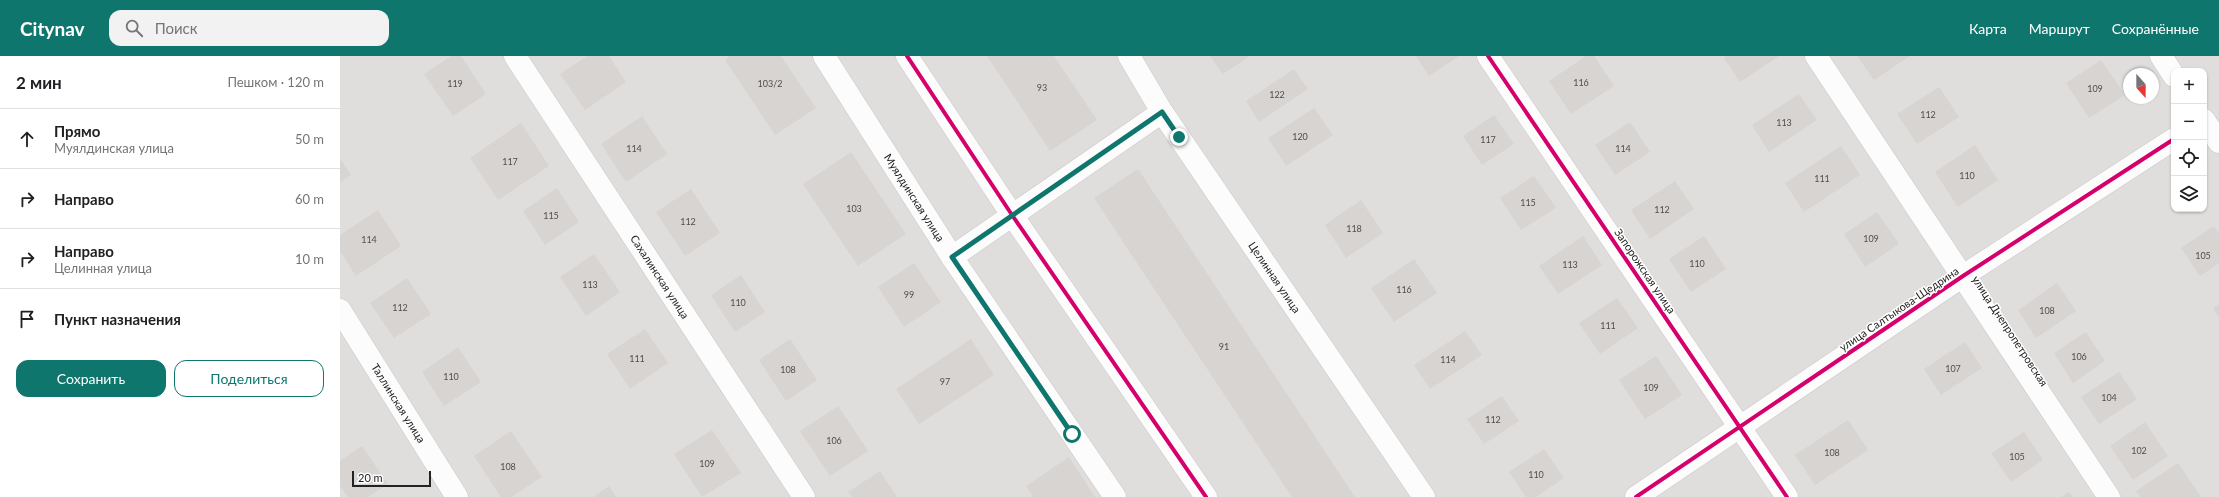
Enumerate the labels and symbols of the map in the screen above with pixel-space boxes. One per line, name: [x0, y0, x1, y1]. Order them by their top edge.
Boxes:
north arrow: [2123, 68, 2159, 104]
house number: 116: [1573, 77, 1589, 88]
house number: 119: [447, 78, 463, 89]
house number: 103/2: [758, 78, 782, 89]
house number: 93: [1037, 82, 1047, 93]
house number: 109: [2087, 83, 2103, 94]
house number: 122: [1269, 89, 1285, 100]
house number: 112: [1920, 109, 1936, 120]
house number: 113: [1776, 117, 1792, 128]
route end: [1170, 128, 1188, 146]
house number: 120: [1292, 131, 1308, 142]
house number: 117: [1480, 134, 1496, 145]
house number: 114: [626, 143, 642, 154]
house number: 114: [1615, 143, 1631, 154]
street label: Муялдинская улица: [882, 151, 947, 244]
house number: 117: [502, 156, 518, 167]
house number: 110: [1959, 170, 1975, 181]
house number: 111: [1814, 173, 1830, 184]
house number: 115: [1520, 197, 1536, 208]
house number: 103: [846, 203, 862, 214]
house number: 112: [1654, 204, 1670, 215]
house number: 115: [543, 210, 559, 221]
house number: 112: [680, 216, 696, 227]
house number: 118: [1346, 223, 1362, 234]
street label: Запорожская улица: [1612, 226, 1679, 316]
street label: Сахалинская улица: [628, 232, 692, 321]
house number: 109: [1863, 233, 1879, 244]
house number: 114: [361, 234, 377, 245]
street label: Целинная улица: [1246, 239, 1304, 315]
house number: 105: [2195, 250, 2211, 261]
house number: 110: [1689, 258, 1705, 269]
house number: 113: [1562, 259, 1578, 270]
street label: улица Салтыкова-Щедрина: [1837, 264, 1961, 353]
street label: улица Днепропетровская: [1970, 273, 2051, 388]
house number: 113: [582, 279, 598, 290]
house number: 116: [1396, 284, 1412, 295]
house number: 99: [904, 289, 914, 300]
house number: 110: [730, 297, 746, 308]
house number: 112: [392, 302, 408, 313]
house number: 108: [2039, 305, 2055, 316]
house number: 111: [1600, 320, 1616, 331]
house number: 91: [1219, 341, 1229, 352]
house number: 106: [2071, 351, 2087, 362]
house number: 111: [629, 353, 645, 364]
house number: 114: [1440, 354, 1456, 365]
street label: Таллинская улица: [369, 361, 428, 445]
house number: 107: [1945, 363, 1961, 374]
house number: 108: [780, 364, 796, 375]
house number: 110: [443, 371, 459, 382]
house number: 97: [940, 376, 950, 387]
house number: 109: [1643, 382, 1659, 393]
house number: 104: [2101, 392, 2117, 403]
house number: 112: [1485, 414, 1501, 425]
route start: [1063, 425, 1081, 443]
house number: 106: [826, 435, 842, 446]
house number: 102: [2131, 445, 2147, 456]
house number: 108: [1824, 447, 1840, 458]
house number: 105: [2009, 451, 2025, 462]
house number: 109: [699, 458, 715, 469]
house number: 108: [500, 461, 516, 472]
scale bar: [352, 469, 431, 488]
house number: 110: [1528, 469, 1544, 480]

